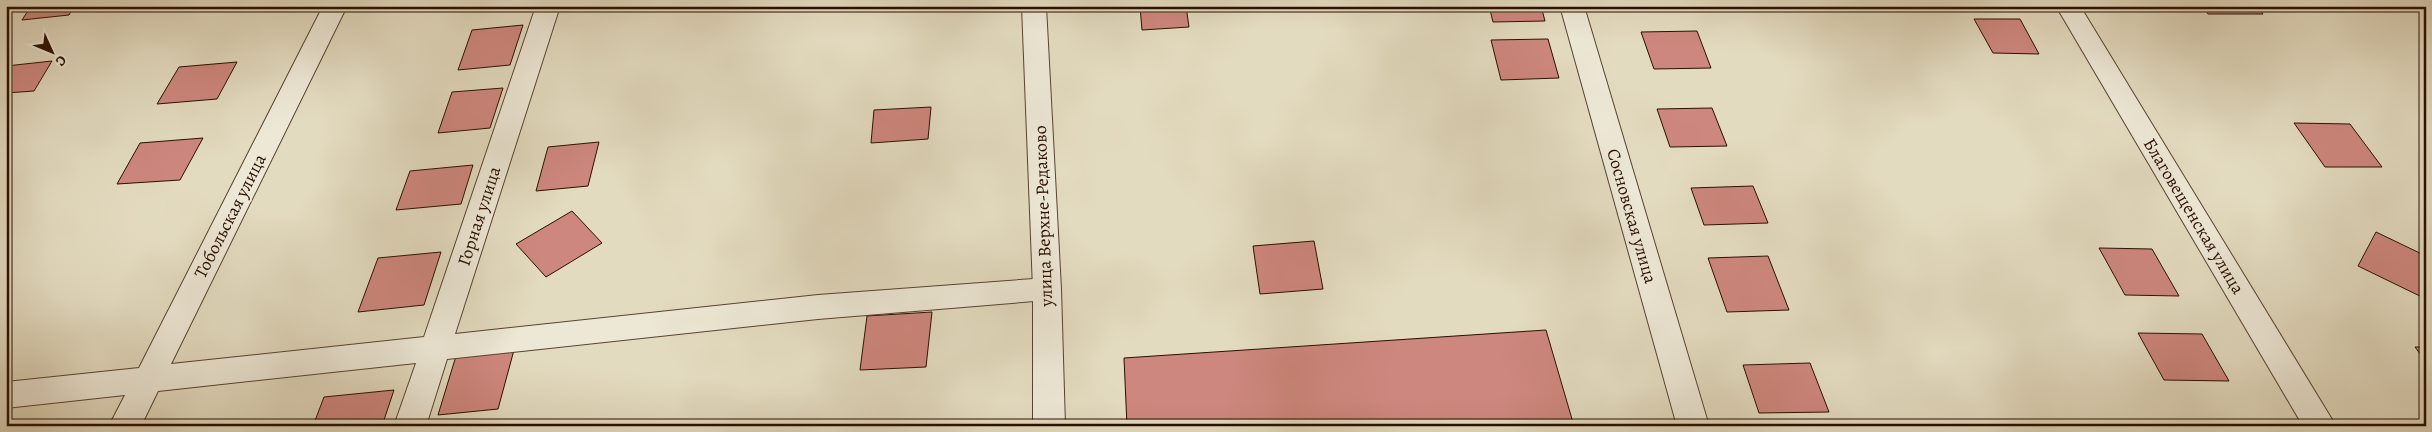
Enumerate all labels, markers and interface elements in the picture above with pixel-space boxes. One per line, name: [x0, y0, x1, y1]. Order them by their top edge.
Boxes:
north arrow: [28, 28, 78, 78]
text: С: [51, 51, 71, 71]
street label: улица Верхне-Редаково: [1028, 125, 1058, 308]
street label: Благовещенская улица: [2138, 133, 2251, 299]
street label: Сосновская улица: [1601, 146, 1663, 287]
street label: Тобольская улица: [188, 149, 272, 282]
street label: Горная улица: [452, 163, 507, 269]

